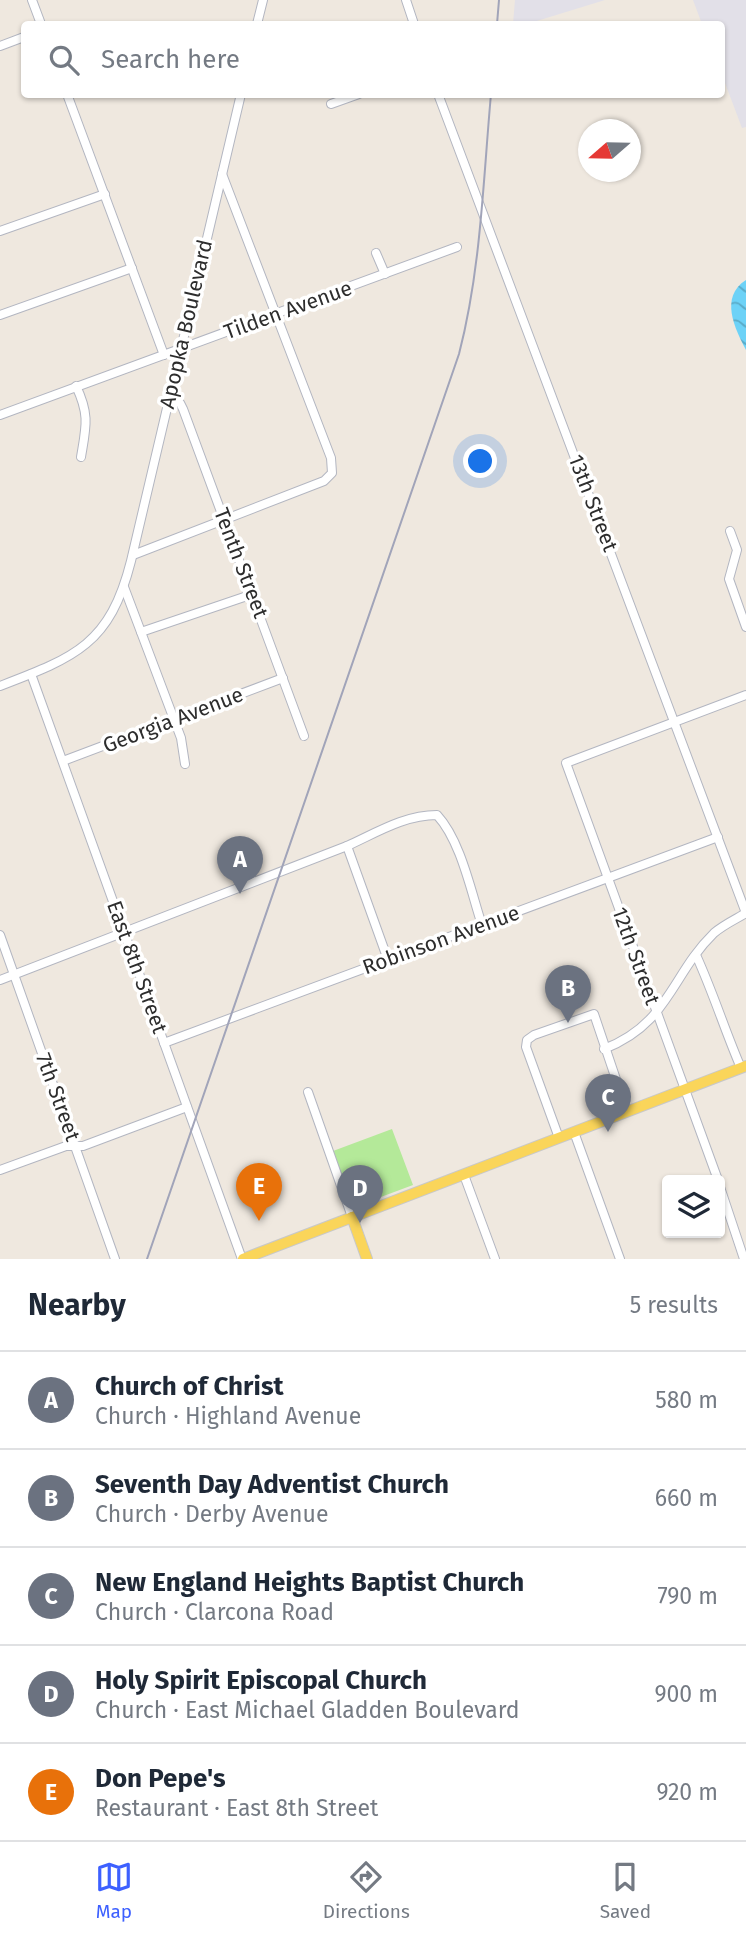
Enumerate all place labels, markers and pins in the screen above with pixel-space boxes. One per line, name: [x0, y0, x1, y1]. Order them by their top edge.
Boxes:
pin: A: [217, 836, 263, 894]
pin: B: [545, 965, 591, 1023]
pin: C: [585, 1074, 631, 1132]
pin: E: [236, 1163, 282, 1221]
pin: D: [337, 1165, 383, 1223]

